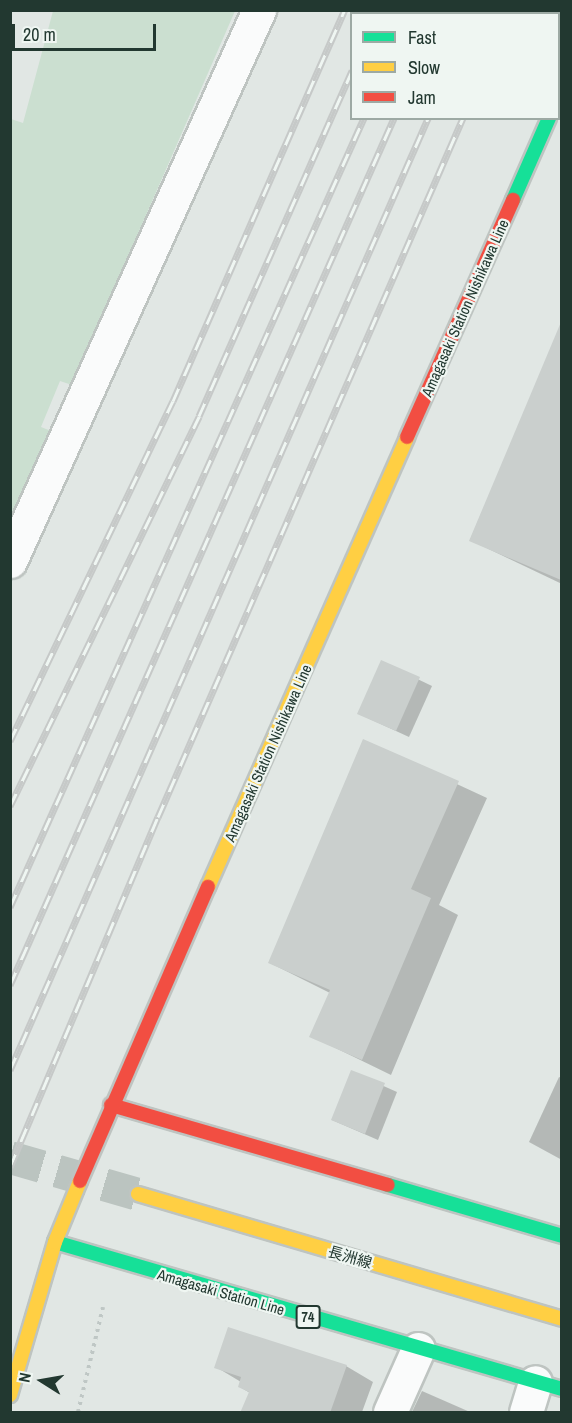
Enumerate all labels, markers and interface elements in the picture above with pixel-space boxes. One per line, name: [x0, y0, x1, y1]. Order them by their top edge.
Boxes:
scale bar: [15, 12, 159, 50]
legend: [350, 12, 560, 120]
text: 20 m: [23, 22, 56, 47]
text: Fast: [408, 25, 436, 50]
text: Slow: [408, 55, 440, 80]
text: Jam: [408, 85, 436, 110]
street label: Amagasaki Station Nishikawa Line: [418, 217, 512, 399]
street label: Amagasaki Station Nishikawa Line: [221, 662, 315, 844]
street label: 長洲線: [326, 1242, 374, 1272]
street label: Amagasaki Station Line: [155, 1265, 287, 1319]
road number: 74: [294, 1306, 322, 1328]
north arrow: [12, 1351, 72, 1411]
text: N: [13, 1371, 36, 1384]

